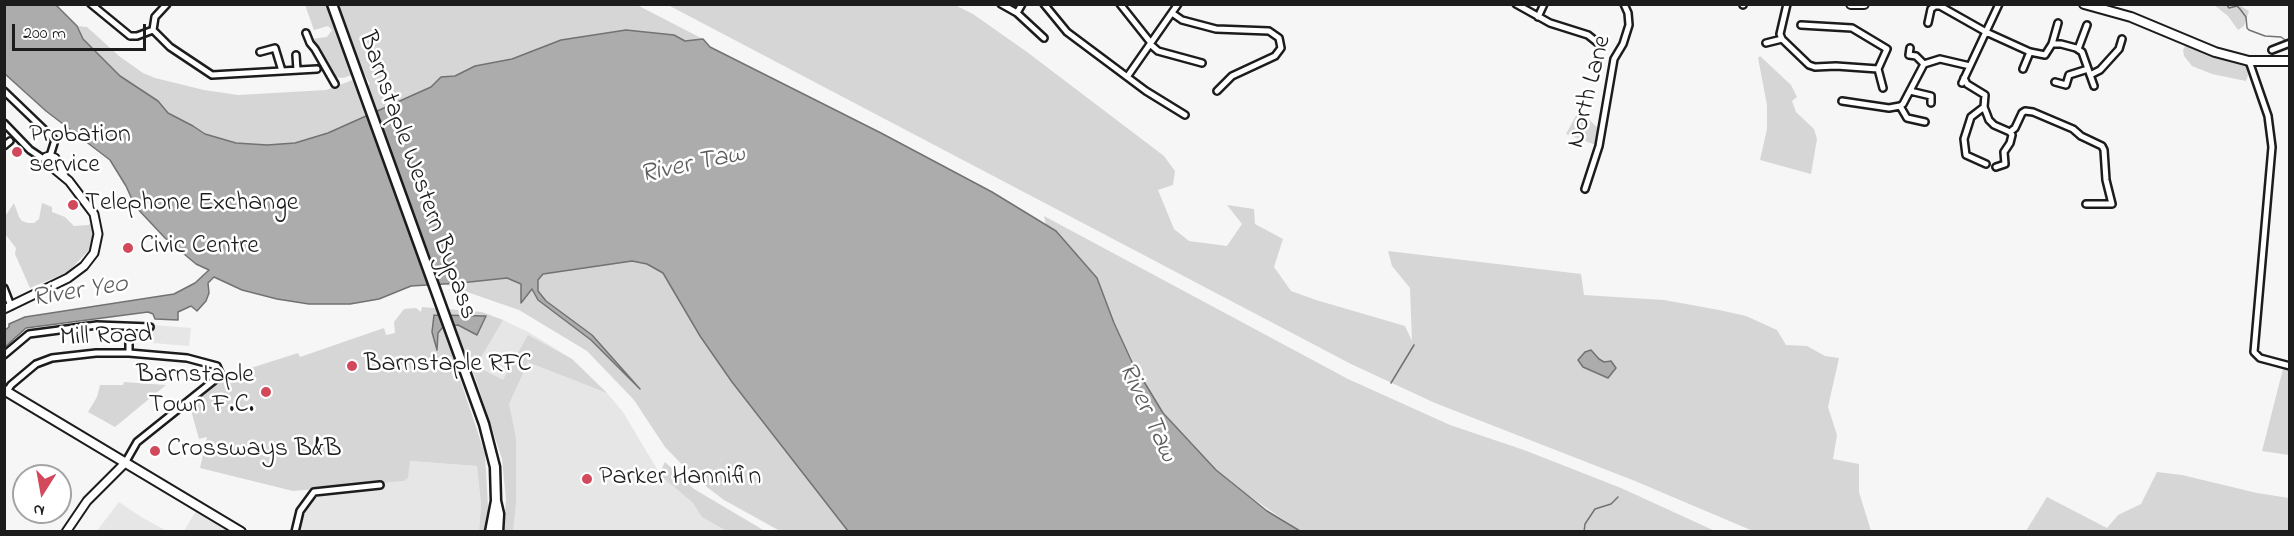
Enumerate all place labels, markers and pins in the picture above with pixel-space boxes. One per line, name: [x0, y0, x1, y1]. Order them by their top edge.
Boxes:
place label: Probation service: [29, 121, 131, 182]
marker: Probation service: [10, 145, 24, 159]
place label: Telephone Exchange: [85, 189, 298, 221]
marker: Telephone Exchange: [66, 198, 80, 212]
place label: Civic Centre: [140, 232, 259, 264]
marker: Civic Centre: [121, 241, 135, 255]
place label: Barnstaple RFC: [364, 350, 532, 382]
marker: Barnstaple RFC: [345, 359, 359, 373]
place label: Barnstaple Town F.C.: [136, 361, 254, 422]
marker: Barnstaple Town F.C.: [259, 385, 273, 399]
place label: Crossways B&B: [167, 435, 341, 467]
marker: Crossways B&B: [148, 444, 162, 458]
place label: Parker Hannifin: [599, 463, 761, 495]
marker: Parker Hannifin: [580, 472, 594, 486]

